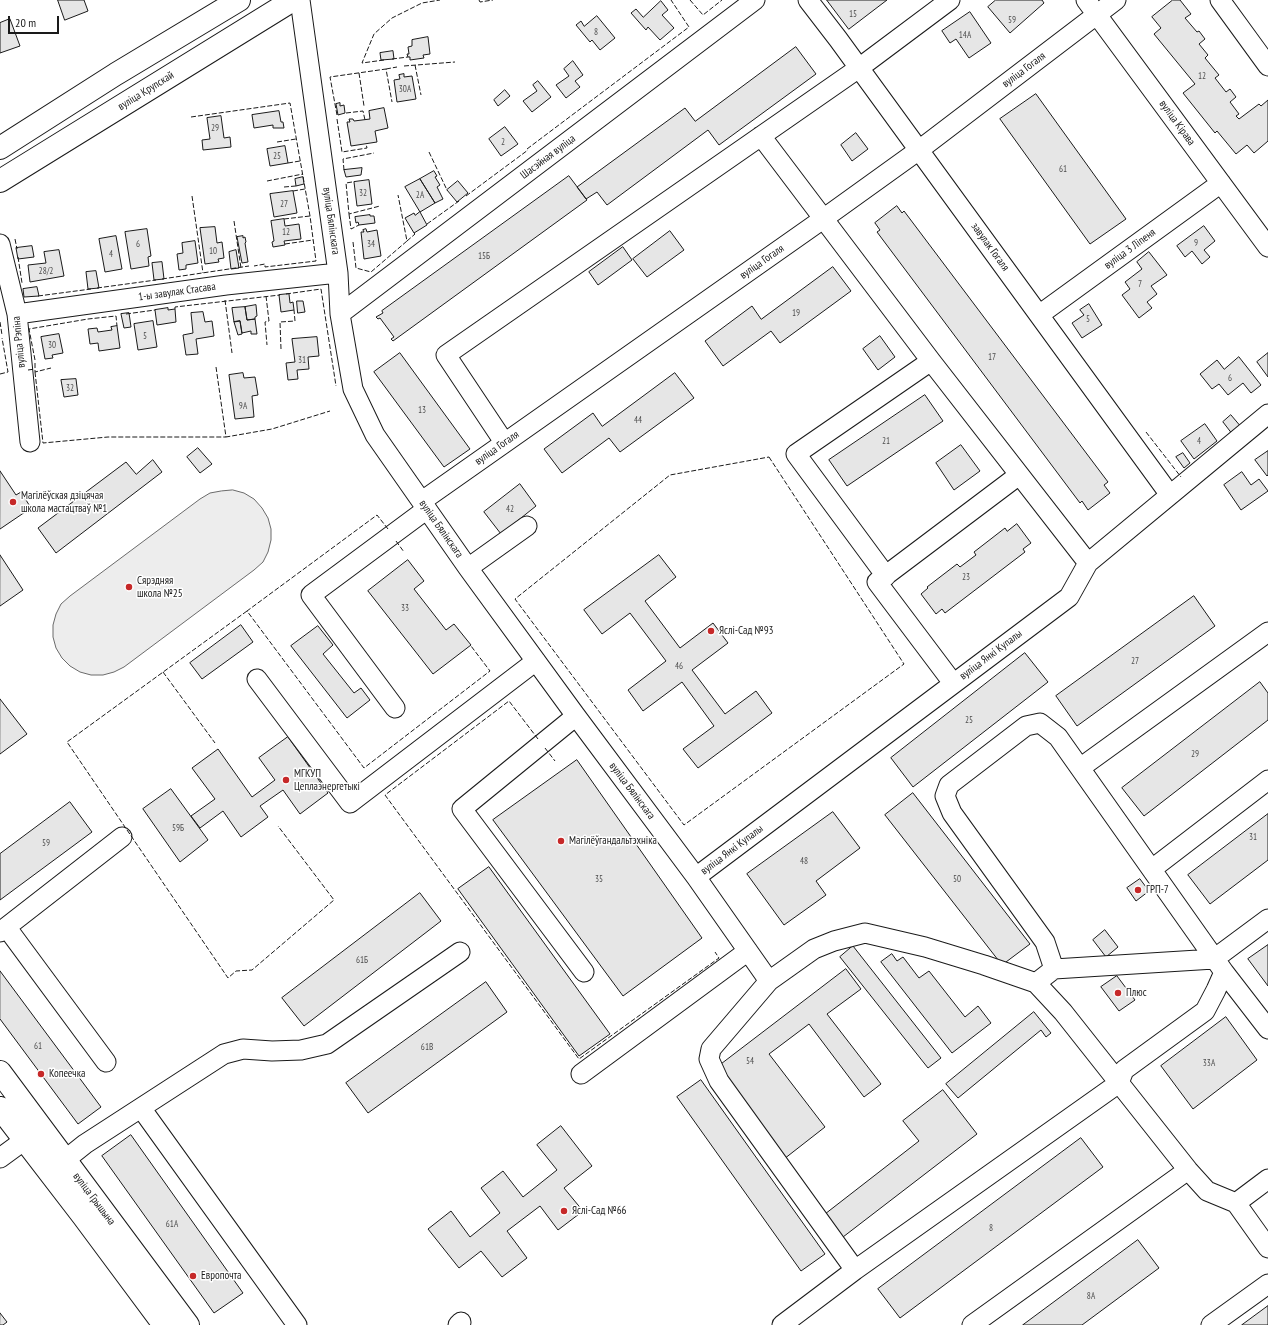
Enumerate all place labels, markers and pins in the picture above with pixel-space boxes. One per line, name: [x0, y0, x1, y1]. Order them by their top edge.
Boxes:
place label: Магілёўская дзіцячая школа мастацтваў №1: [21, 489, 107, 515]
marker: Магілёўская дзіцячая школа мастацтваў №1: [8, 497, 18, 507]
place label: Сярэдняя школа №25: [137, 574, 183, 600]
marker: Сярэдняя школа №25: [124, 582, 134, 592]
place label: Яслі-Сад №93: [719, 624, 774, 638]
marker: Яслі-Сад №93: [706, 626, 716, 636]
place label: МГКУП Цеплаэнергетыкі: [294, 767, 360, 793]
marker: МГКУП Цеплаэнергетыкі: [281, 775, 291, 785]
place label: Магілёўгандальтэхніка: [569, 834, 657, 848]
marker: Магілёўгандальтэхніка: [556, 836, 566, 846]
place label: ГРП-7: [1146, 883, 1169, 897]
marker: ГРП-7: [1133, 885, 1143, 895]
place label: Плюс: [1126, 986, 1147, 1000]
marker: Плюс: [1113, 988, 1123, 998]
place label: Копеечка: [49, 1067, 85, 1081]
marker: Копеечка: [36, 1069, 46, 1079]
place label: Яслі-Сад №66: [572, 1204, 627, 1218]
marker: Яслі-Сад №66: [559, 1206, 569, 1216]
place label: Европочта: [201, 1269, 241, 1283]
marker: Европочта: [188, 1271, 198, 1281]

